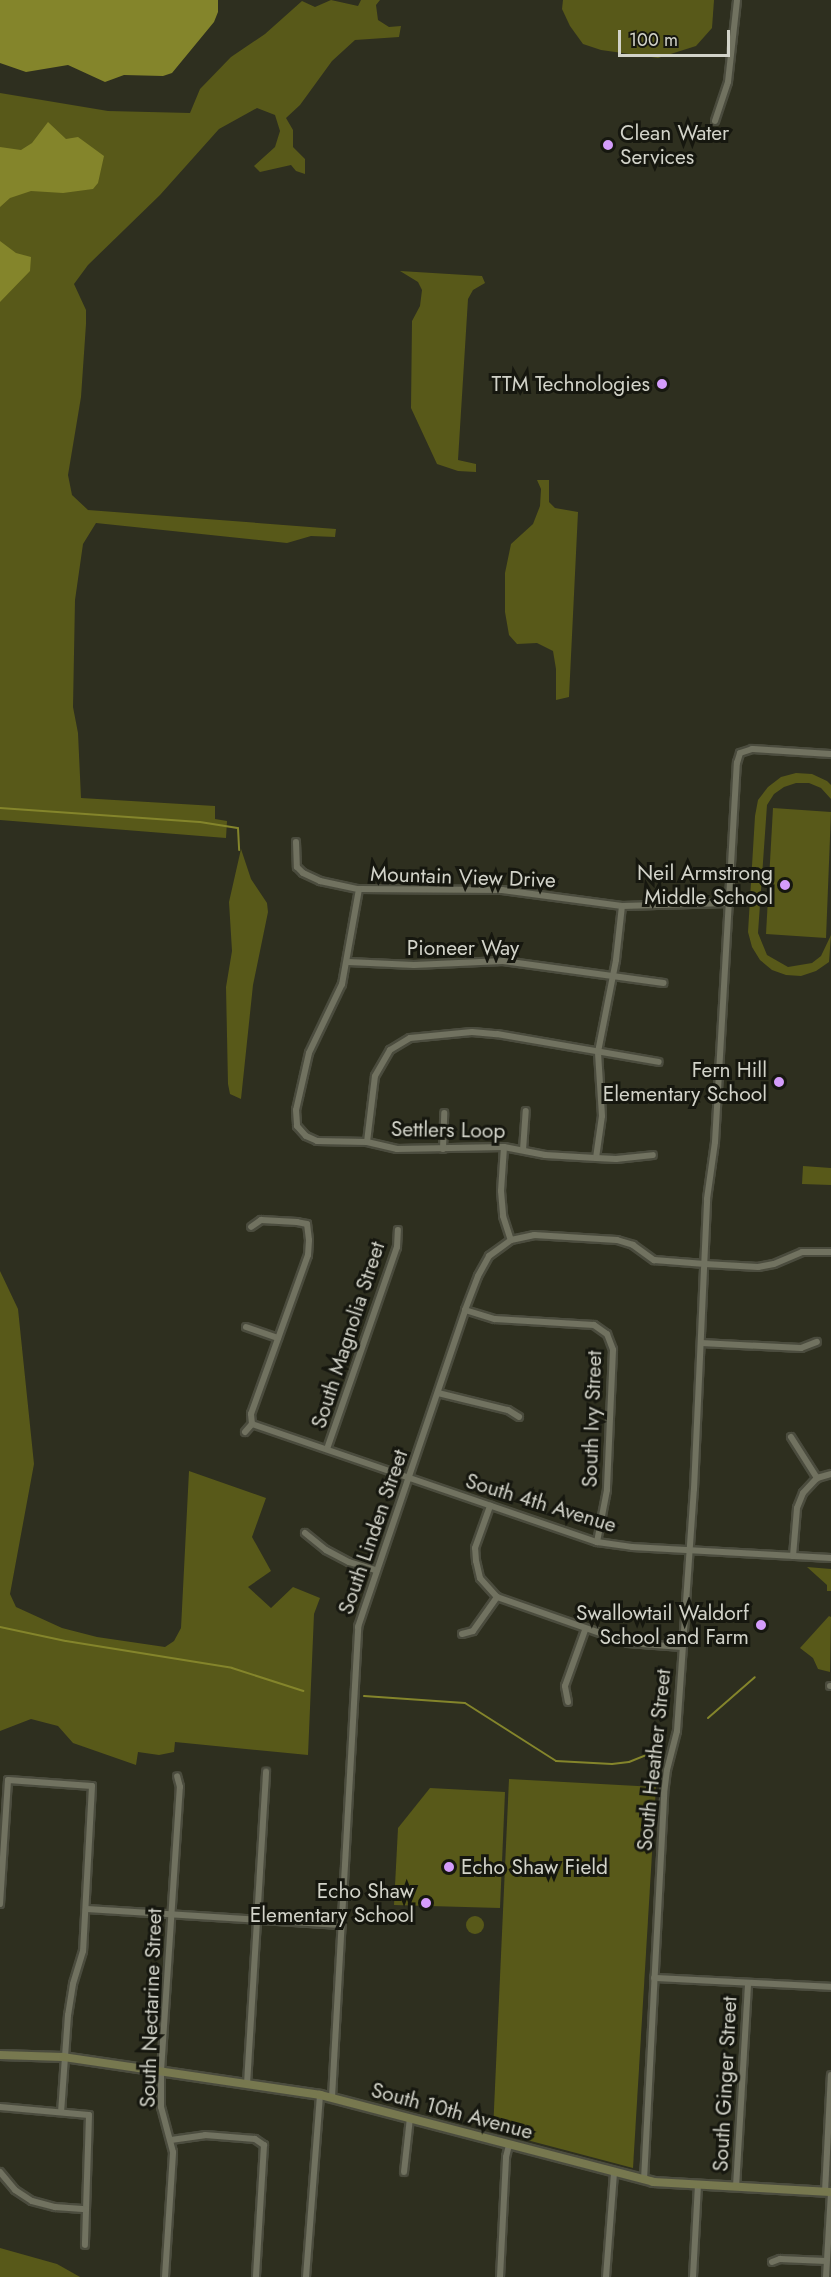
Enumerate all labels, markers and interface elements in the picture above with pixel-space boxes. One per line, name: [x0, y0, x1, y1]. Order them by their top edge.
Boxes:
scale bar: [621, 18, 734, 56]
text: 100 m: [629, 27, 678, 53]
place label: Clean Water Services: [620, 120, 729, 170]
marker: Clean Water Services: [601, 138, 615, 152]
place label: TTM Technologies: [491, 371, 650, 397]
marker: TTM Technologies: [655, 377, 669, 391]
place label: Neil Armstrong Middle School: [637, 860, 773, 910]
street label: Mountain View Drive: [370, 861, 556, 893]
marker: Neil Armstrong Middle School: [778, 878, 792, 892]
street label: Pioneer Way: [407, 935, 519, 961]
place label: Fern Hill Elementary School: [603, 1057, 767, 1107]
marker: Fern Hill Elementary School: [772, 1075, 786, 1089]
street label: Settlers Loop: [391, 1116, 505, 1144]
street label: South Magnolia Street: [306, 1239, 390, 1431]
street label: South Ivy Street: [577, 1350, 607, 1488]
street label: South Linden Street: [333, 1446, 413, 1618]
street label: South 4th Avenue: [463, 1468, 619, 1538]
place label: Swallowtail Waldorf School and Farm: [576, 1600, 749, 1650]
marker: Swallowtail Waldorf School and Farm: [754, 1618, 768, 1632]
street label: South Heather Street: [632, 1668, 676, 1852]
place label: Echo Shaw Field: [461, 1854, 608, 1880]
marker: Echo Shaw Field: [442, 1860, 456, 1874]
place label: Echo Shaw Elementary School: [250, 1878, 414, 1928]
marker: Echo Shaw Elementary School: [419, 1896, 433, 1910]
street label: South Nectarine Street: [135, 1908, 167, 2108]
street label: South Ginger Street: [708, 1996, 742, 2172]
street label: South 10th Avenue: [368, 2077, 536, 2145]

